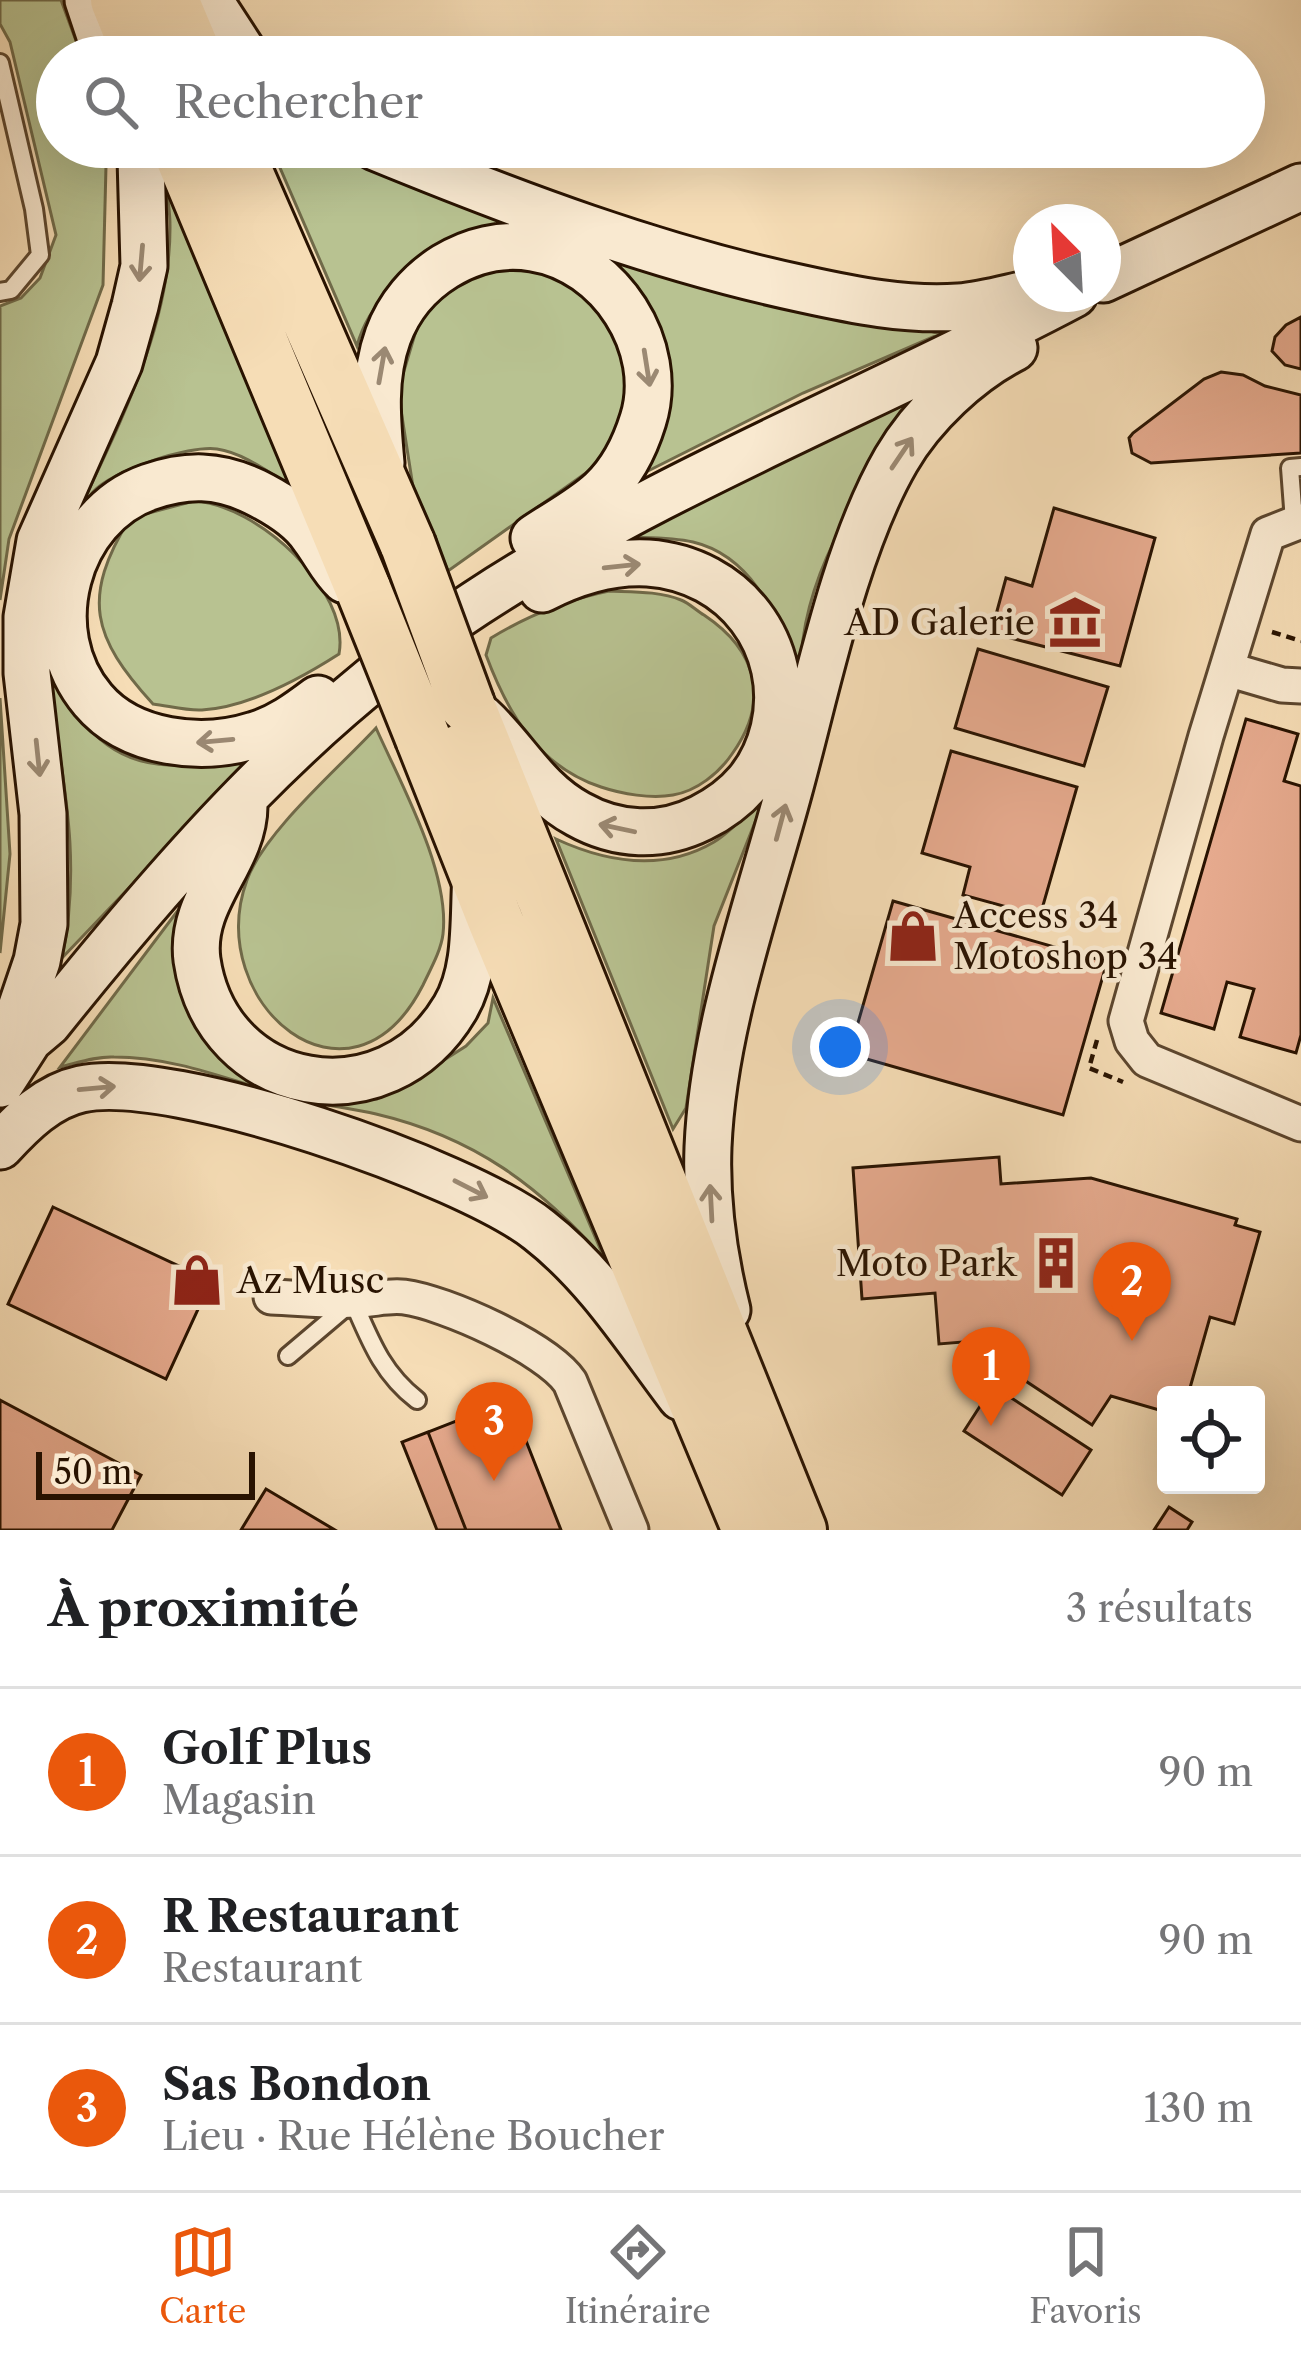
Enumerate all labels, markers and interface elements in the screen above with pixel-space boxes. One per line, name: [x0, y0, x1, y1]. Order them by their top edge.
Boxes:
search box: [36, 36, 1265, 168]
icon: search: [78, 69, 144, 135]
text: Rechercher: [174, 74, 423, 130]
north arrow: [1013, 204, 1121, 312]
one-way arrow: [130, 243, 153, 282]
one-way arrow: [372, 346, 394, 385]
one-way arrow: [636, 347, 659, 386]
one-way arrow: [889, 437, 914, 470]
one-way arrow: [601, 554, 640, 577]
museum icon: AD Galerie: [1046, 593, 1104, 651]
place label: AD Galerie: [843, 600, 1035, 644]
one-way arrow: [196, 730, 235, 753]
one-way arrow: [27, 738, 50, 777]
one-way arrow: [771, 804, 793, 842]
one-way arrow: [598, 815, 636, 838]
place label: Access 34 Motoshop 34: [952, 893, 1178, 978]
shop icon: Access 34 Motoshop 34: [884, 907, 942, 965]
your location: [810, 1017, 870, 1077]
one-way arrow: [77, 1076, 116, 1099]
one-way arrow: [452, 1178, 488, 1201]
one-way arrow: [699, 1185, 722, 1224]
building icon: Moto Park: [1027, 1234, 1085, 1292]
place label: Moto Park: [836, 1241, 1018, 1285]
pin: 2: [1093, 1242, 1171, 1341]
shop icon: Az Musc: [168, 1251, 226, 1309]
place label: Az Musc: [236, 1258, 384, 1302]
pin: 1: [952, 1327, 1030, 1426]
pin: 3: [455, 1382, 533, 1481]
map controls: [1157, 1386, 1265, 1494]
button: locate: [1157, 1386, 1265, 1494]
scale bar: [36, 1446, 255, 1499]
text: 50 m: [54, 1452, 132, 1493]
text: À proximité: [48, 1577, 359, 1639]
text: 3 résultats: [1066, 1584, 1253, 1632]
text: Golf Plus: [162, 1720, 372, 1776]
text: 1: [78, 1748, 96, 1796]
text: 90 m: [1159, 1748, 1253, 1796]
text: Magasin: [162, 1776, 316, 1824]
text: R Restaurant: [162, 1888, 459, 1944]
text: 2: [75, 1916, 99, 1964]
text: 90 m: [1159, 1916, 1253, 1964]
text: Restaurant: [162, 1944, 362, 1992]
text: Sas Bondon: [162, 2056, 431, 2112]
text: 3: [76, 2084, 98, 2132]
text: 130 m: [1144, 2084, 1253, 2132]
text: Lieu · Rue Hélène Boucher: [162, 2112, 665, 2160]
tab: Carte: [159, 2219, 246, 2332]
tab: Itinéraire: [565, 2219, 711, 2332]
tab: Favoris: [1029, 2219, 1142, 2332]

